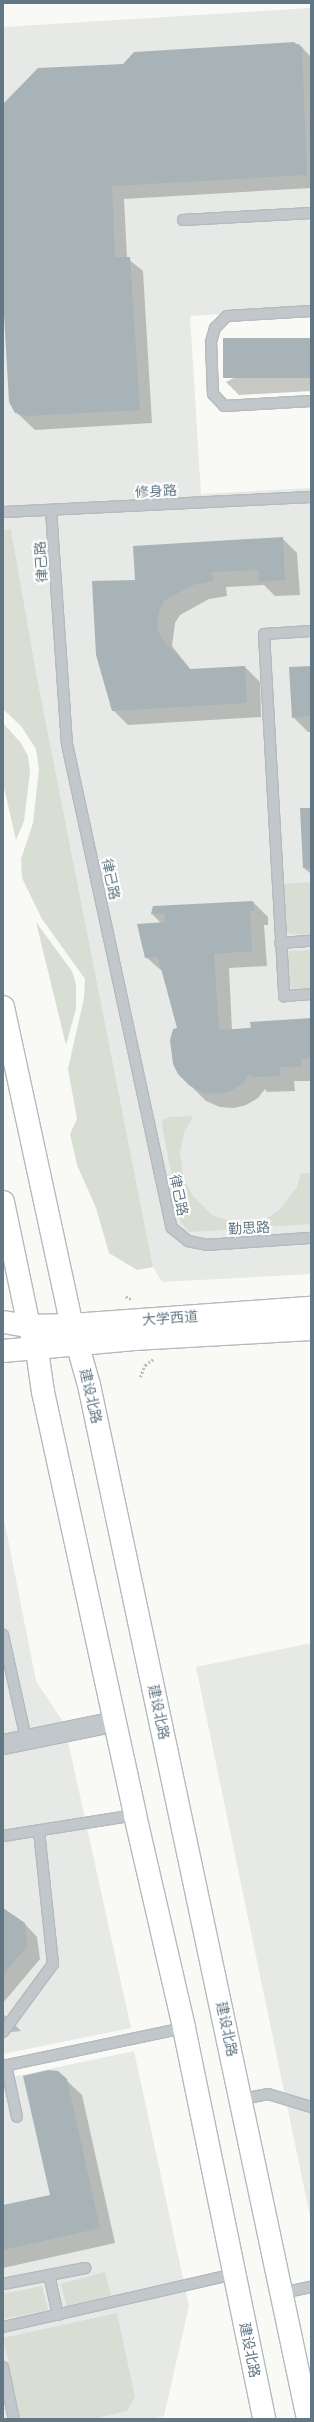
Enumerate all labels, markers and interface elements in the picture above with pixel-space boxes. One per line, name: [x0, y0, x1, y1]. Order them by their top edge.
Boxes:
street label: 修身路: [135, 482, 177, 500]
street label: 律己路: [31, 540, 51, 584]
street label: 律己路: [98, 857, 124, 901]
street label: 律己路: [166, 1173, 192, 1217]
street label: 勤思路: [228, 1219, 270, 1237]
street label: 大学西道: [141, 1308, 199, 1328]
street label: 建设北路: [77, 1367, 105, 1425]
street label: 建设北路: [145, 1683, 173, 1741]
street label: 建设北路: [213, 2000, 241, 2058]
street label: 建设北路: [236, 2321, 264, 2379]

